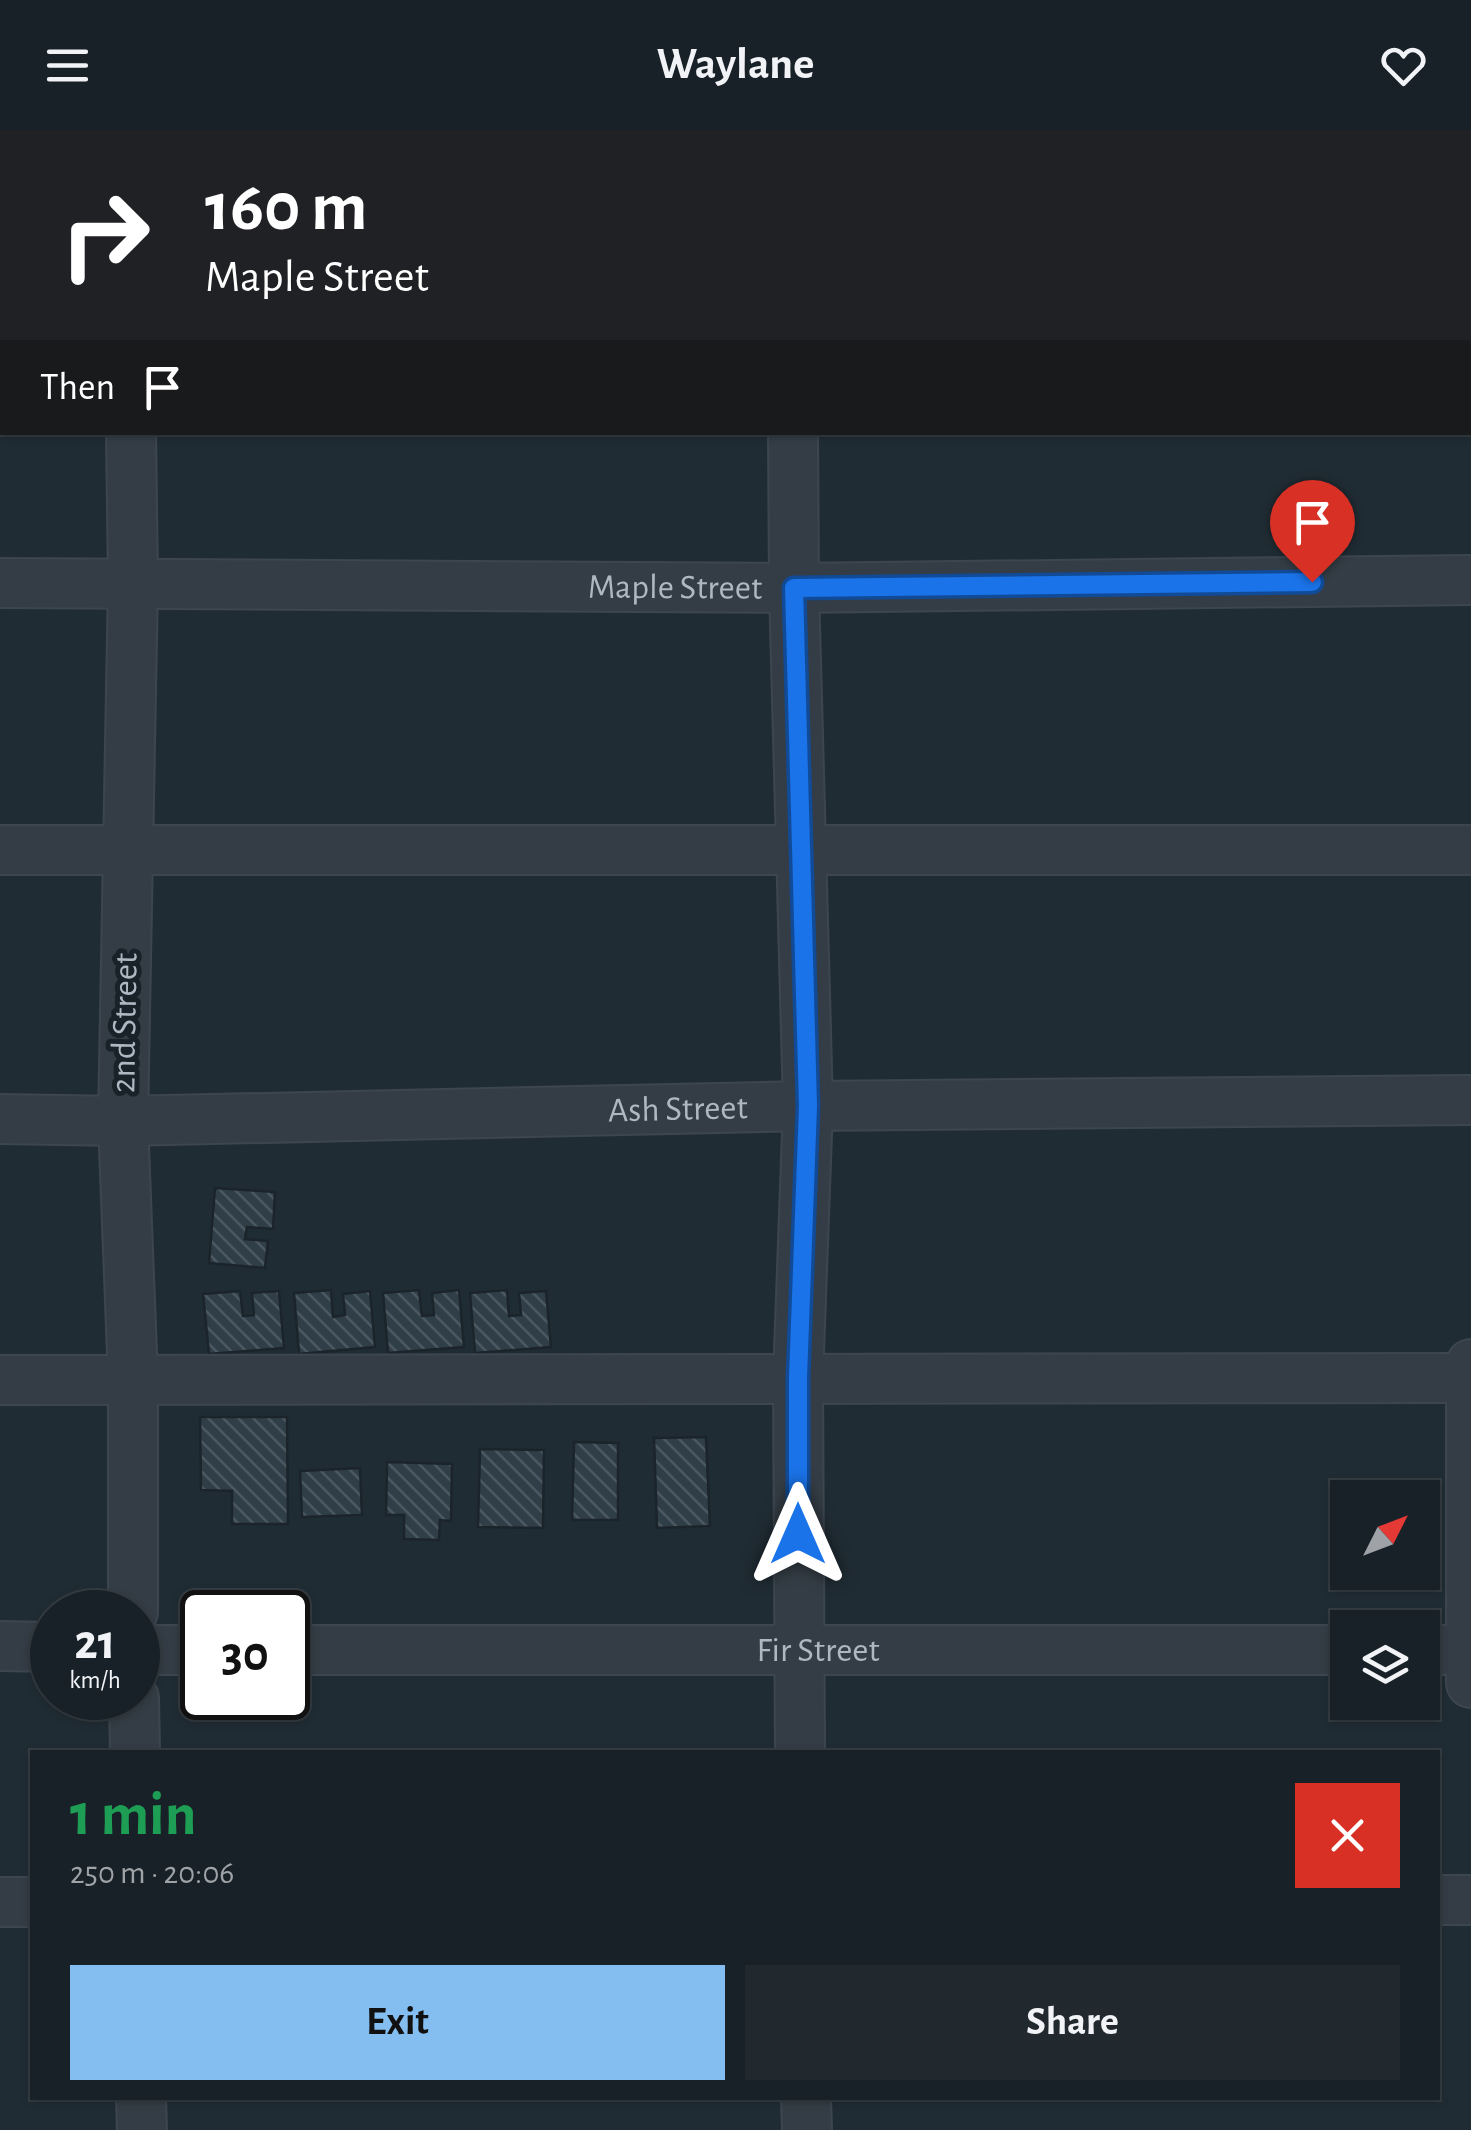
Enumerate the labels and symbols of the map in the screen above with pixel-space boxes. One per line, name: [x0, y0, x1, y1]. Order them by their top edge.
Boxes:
pin: [1270, 480, 1355, 583]
street label: Maple Street: [588, 569, 762, 605]
street label: 2nd Street: [106, 953, 144, 1093]
street label: Ash Street: [608, 1090, 748, 1128]
north arrow: [1330, 1480, 1440, 1590]
position arrow: [746, 1482, 850, 1586]
speed limit sign: 30: [180, 1590, 310, 1720]
street label: Fir Street: [756, 1633, 880, 1668]

